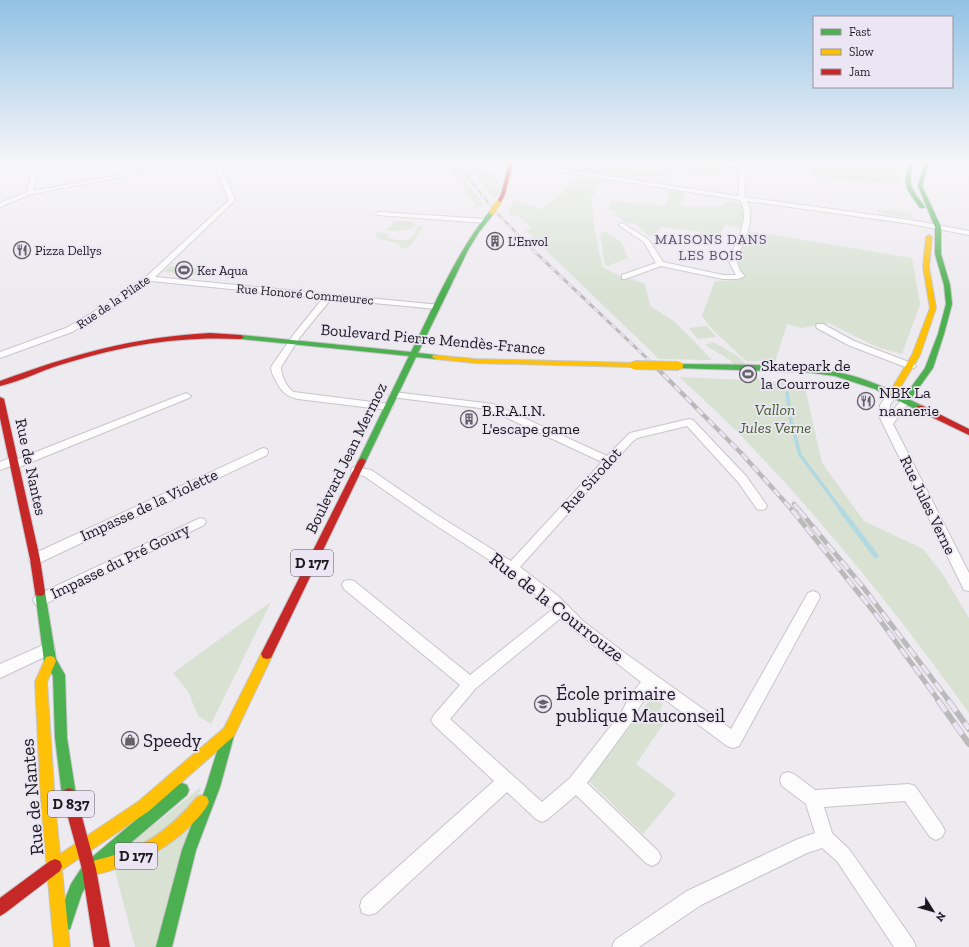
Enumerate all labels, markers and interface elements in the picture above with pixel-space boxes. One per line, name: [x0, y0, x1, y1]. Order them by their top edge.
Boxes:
legend: [813, 16, 953, 88]
text: Fast: [849, 25, 872, 39]
text: Slow: [849, 45, 875, 59]
text: Jam: [849, 65, 871, 79]
building icon: L'Envol: [485, 231, 505, 251]
district label: MAISONS DANS LES BOIS: [655, 231, 767, 264]
place label: L'Envol: [508, 234, 548, 249]
restaurant icon: Pizza Dellys: [12, 240, 32, 260]
place label: Pizza Dellys: [35, 243, 102, 258]
sports icon: Ker Aqua: [174, 260, 194, 280]
place label: Ker Aqua: [197, 263, 249, 278]
street label: Rue de la Pilate: [74, 272, 152, 332]
street label: Rue Honoré Commeurec: [236, 281, 374, 307]
street label: Boulevard Pierre Mendès-France: [320, 320, 546, 358]
place label: Skatepark de la Courrouze: [761, 356, 850, 393]
sports icon: Skatepark de la Courrouze: [738, 364, 758, 384]
street label: Boulevard Jean Mermoz: [301, 379, 391, 537]
place label: NBK La naanerie: [879, 383, 939, 420]
restaurant icon: NBK La naanerie: [856, 391, 876, 411]
park label: Vallon Jules Verne: [738, 400, 811, 437]
place label: B.R.A.I.N. L'escape game: [482, 401, 580, 438]
building icon: B.R.A.I.N. L'escape game: [459, 409, 479, 429]
street label: Rue de Nantes: [11, 417, 51, 517]
street label: Rue Sirodot: [557, 444, 625, 516]
street label: Rue Jules Verne: [896, 452, 960, 558]
street label: Impasse de la Violette: [77, 465, 221, 545]
street label: Impasse du Pré Goury: [47, 519, 193, 603]
street label: Rue de la Courrouze: [485, 547, 629, 667]
road number: D 177: [291, 550, 333, 576]
place label: École primaire publique Mauconseil: [556, 682, 725, 727]
school or university icon: École primaire publique Mauconseil: [533, 694, 553, 714]
place label: Speedy: [143, 729, 202, 752]
shop icon: Speedy: [120, 730, 140, 750]
street label: Rue de Nantes: [15, 738, 49, 856]
road number: D 837: [48, 791, 94, 817]
road number: D 177: [115, 843, 157, 869]
north arrow: [913, 891, 953, 931]
text: N: [932, 909, 948, 924]

